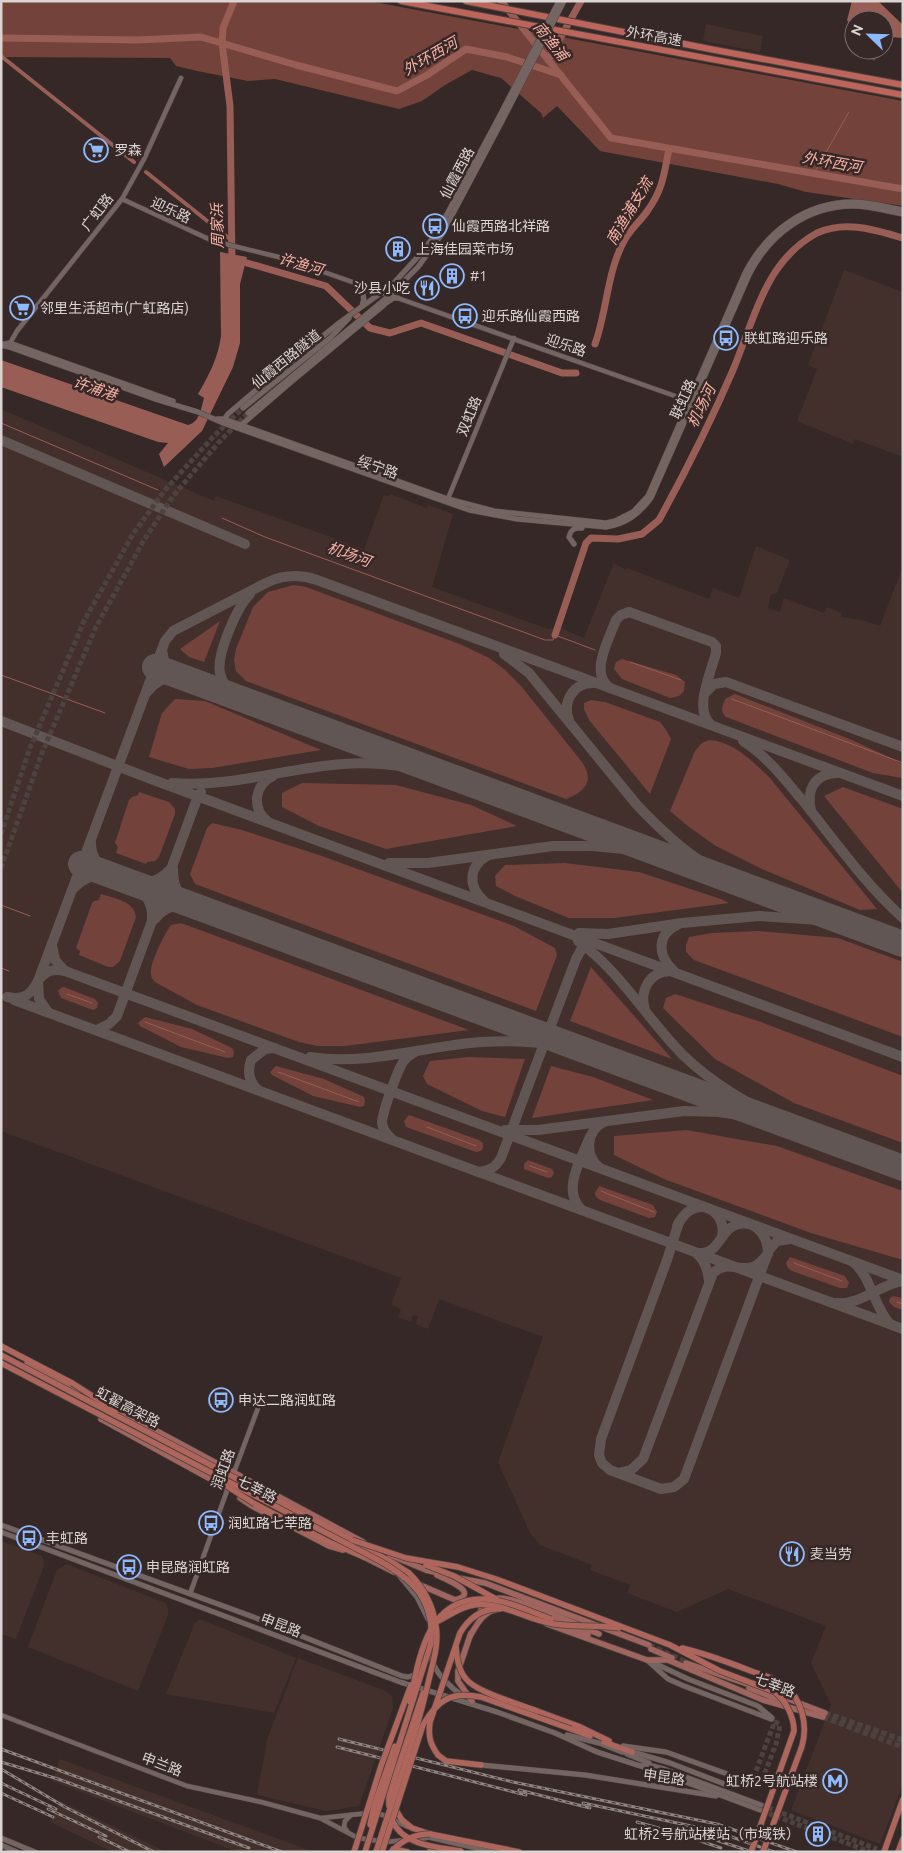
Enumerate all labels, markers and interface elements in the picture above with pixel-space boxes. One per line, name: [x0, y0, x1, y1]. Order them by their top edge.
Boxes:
north arrow: [844, 10, 894, 60]
water label: 南渔浦: [530, 18, 573, 65]
text: N: [848, 22, 866, 38]
street label: 外环高速: [625, 23, 683, 49]
water label: 外环西河: [400, 32, 463, 78]
supermarket icon: 罗森: [83, 137, 109, 163]
place label: 罗森: [114, 142, 142, 158]
street label: 仙霞西路: [437, 145, 477, 201]
water label: 外环西河: [801, 148, 866, 176]
water label: 南渔浦支流: [602, 173, 657, 248]
street label: 广虹路: [78, 191, 116, 233]
street label: 迎乐路: [149, 194, 193, 226]
water label: 周家浜: [208, 201, 226, 249]
bus stop icon: 仙霞西路北祥路: [422, 213, 448, 239]
place label: 仙霞西路北祥路: [452, 218, 550, 234]
building icon: 上海佳园菜市场: [385, 236, 411, 262]
place label: 上海佳园菜市场: [416, 241, 514, 257]
water label: 许渔河: [277, 250, 328, 279]
building icon: #1: [439, 263, 465, 289]
place label: #1: [470, 268, 487, 284]
restaurant icon: 沙县小吃: [414, 275, 440, 301]
place label: 沙县小吃: [354, 280, 410, 296]
supermarket icon: 邻里生活超市(广虹路店): [9, 295, 35, 321]
place label: 邻里生活超市(广虹路店): [40, 300, 189, 316]
bus stop icon: 迎乐路仙霞西路: [452, 303, 478, 329]
place label: 迎乐路仙霞西路: [482, 308, 580, 324]
bus stop icon: 联虹路迎乐路: [713, 325, 739, 351]
street label: 仙霞西路隧道: [248, 326, 324, 392]
place label: 联虹路迎乐路: [744, 330, 828, 346]
street label: 迎乐路: [544, 331, 588, 359]
water label: 许浦港: [71, 373, 121, 404]
street label: 联虹路: [667, 377, 699, 421]
water label: 机场河: [683, 379, 720, 430]
street label: 双虹路: [454, 394, 484, 438]
street label: 绥宁路: [356, 452, 400, 482]
water label: 机场河: [325, 538, 376, 571]
street label: 虹翟高架路: [93, 1384, 163, 1430]
bus stop icon: 申达二路润虹路: [208, 1387, 234, 1413]
place label: 申达二路润虹路: [238, 1392, 336, 1408]
street label: 润虹路: [208, 1447, 238, 1491]
street label: 七莘路: [235, 1472, 279, 1506]
bus stop icon: 润虹路七莘路: [198, 1510, 224, 1536]
place label: 润虹路七莘路: [228, 1515, 312, 1531]
bus stop icon: 丰虹路: [16, 1525, 42, 1551]
place label: 丰虹路: [46, 1530, 88, 1546]
restaurant icon: 麦当劳: [779, 1541, 805, 1567]
place label: 麦当劳: [810, 1546, 852, 1562]
bus stop icon: 申昆路润虹路: [116, 1554, 142, 1580]
place label: 申昆路润虹路: [146, 1559, 230, 1575]
street label: 申昆路: [259, 1610, 303, 1640]
street label: 七莘路: [753, 1670, 797, 1700]
street label: 申兰路: [140, 1749, 184, 1779]
street label: 申昆路: [642, 1766, 686, 1788]
metro station icon: 虹桥2号航站楼: [822, 1768, 848, 1794]
place label: 虹桥2号航站楼: [726, 1773, 818, 1789]
building icon: 虹桥2号航站楼站（市域铁）: [805, 1821, 831, 1847]
place label: 虹桥2号航站楼站（市域铁）: [624, 1826, 800, 1842]

